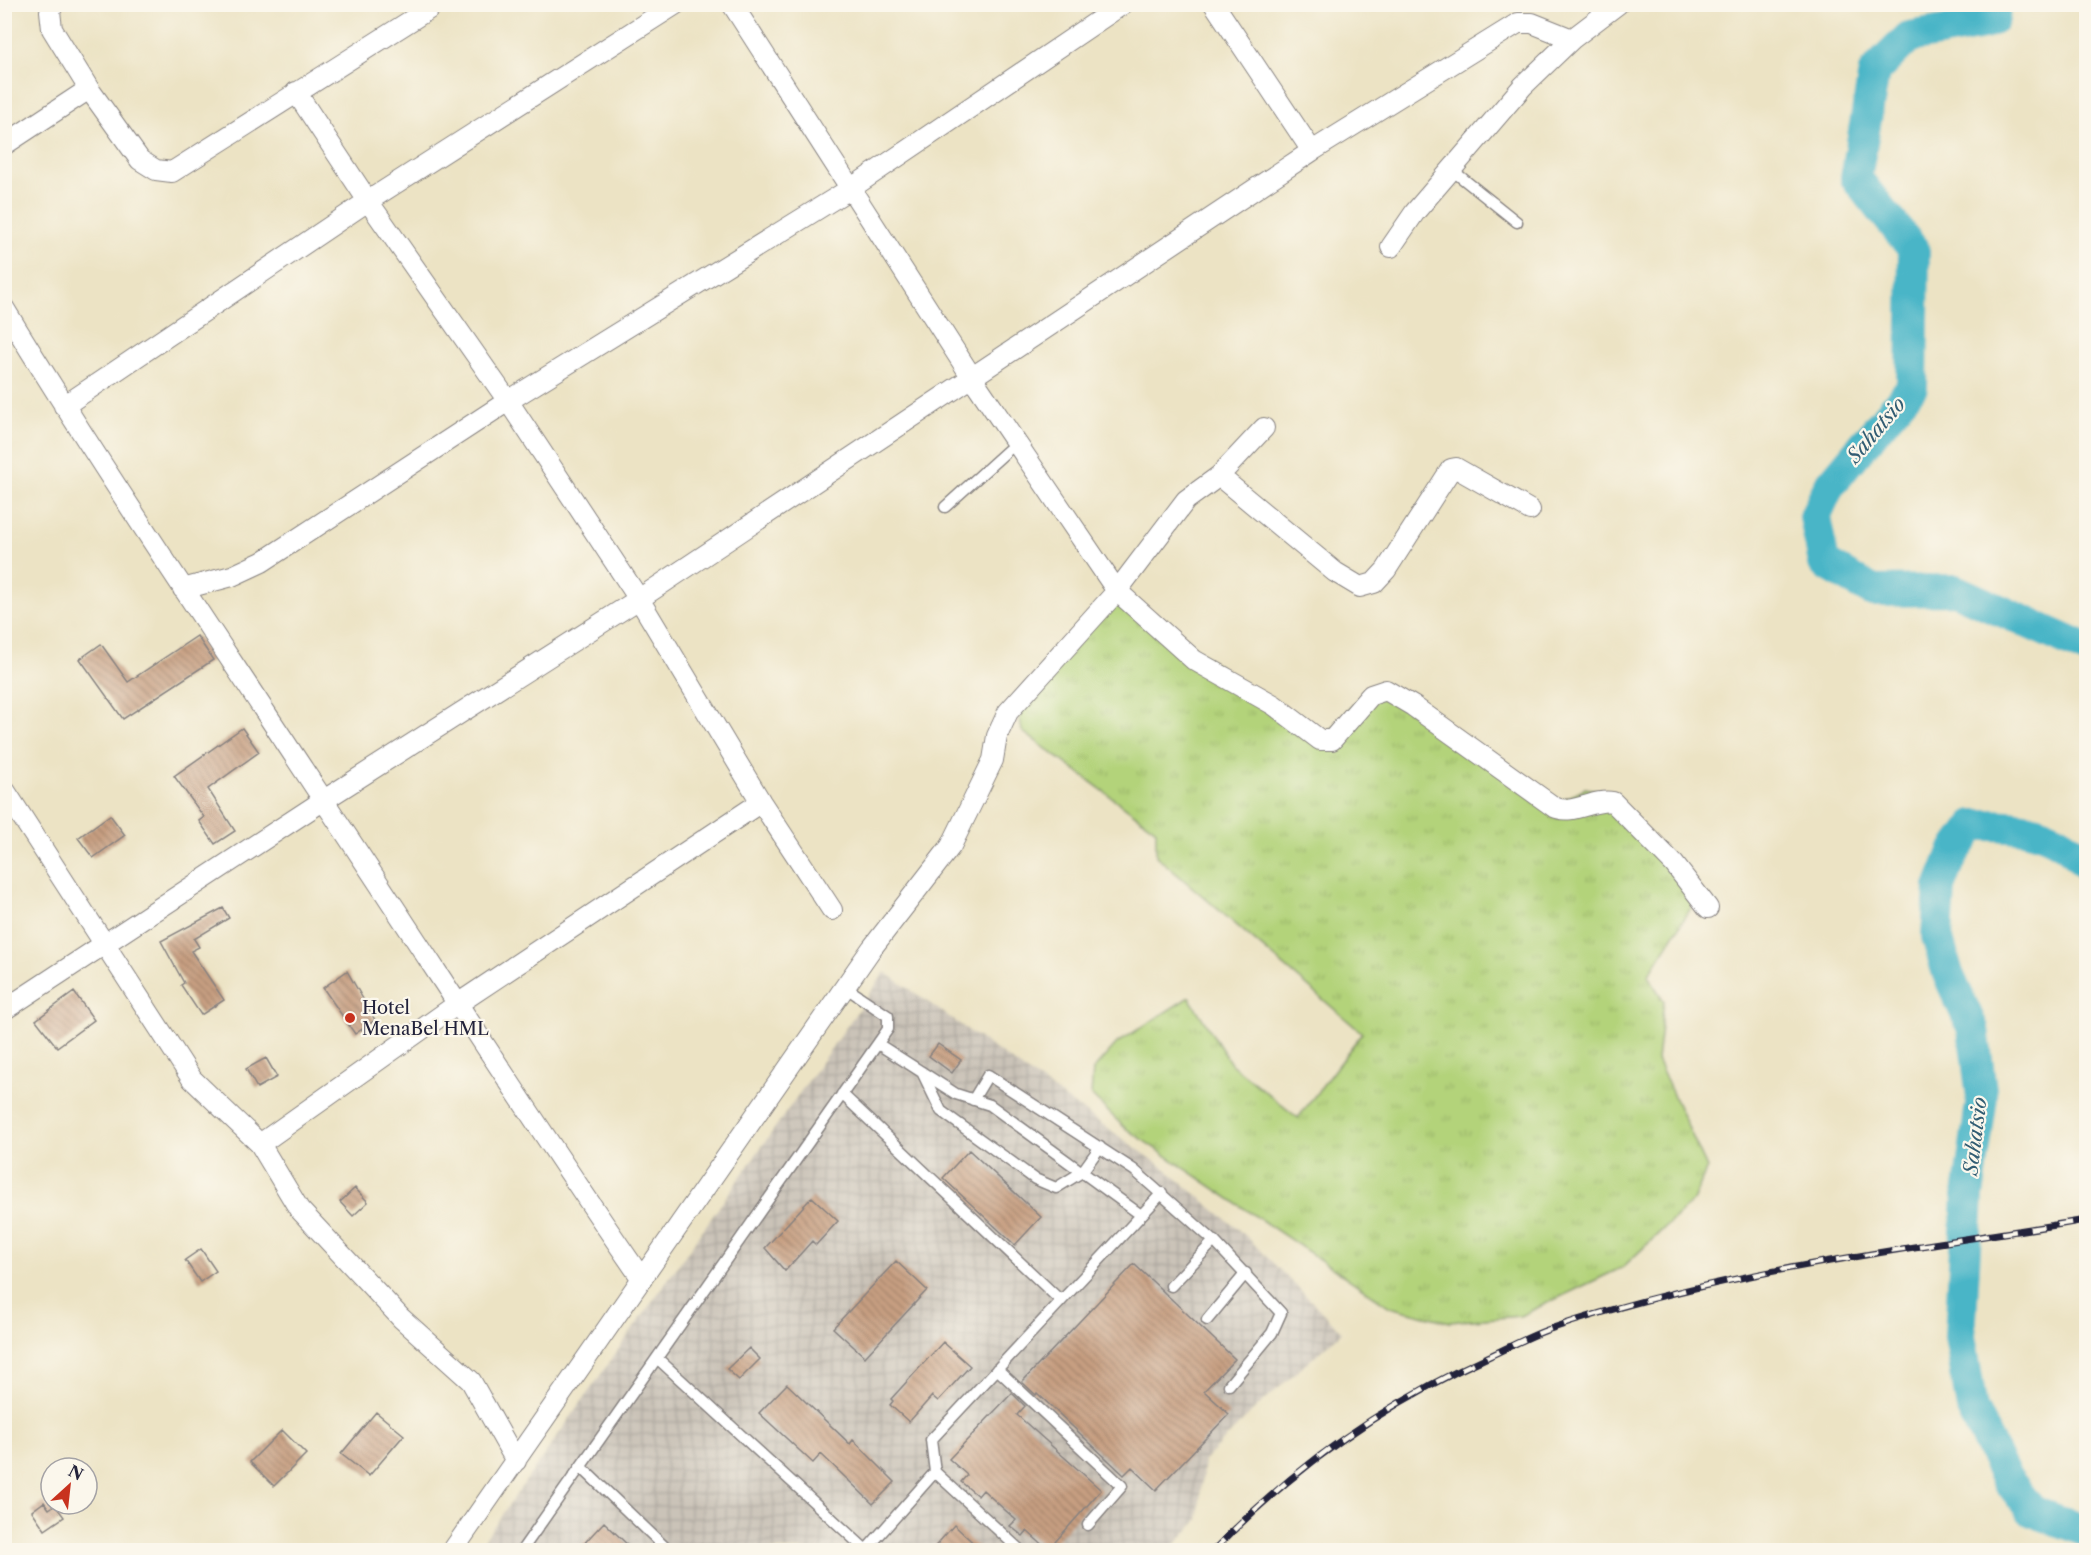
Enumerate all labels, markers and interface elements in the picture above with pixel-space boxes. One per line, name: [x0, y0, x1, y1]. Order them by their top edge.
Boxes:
water label: Sahatsio: [1841, 392, 1910, 468]
place label: Hotel MenaBel HML: [362, 997, 489, 1040]
marker: Hotel MenaBel HML: [343, 1011, 357, 1025]
water label: Sahatsio: [1958, 1096, 1992, 1177]
north arrow: [39, 1456, 99, 1516]
text: N: [65, 1461, 87, 1485]

